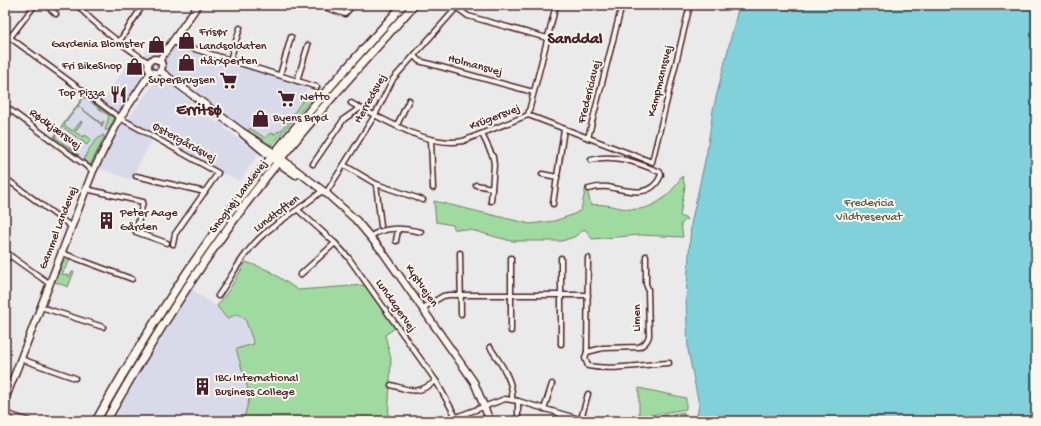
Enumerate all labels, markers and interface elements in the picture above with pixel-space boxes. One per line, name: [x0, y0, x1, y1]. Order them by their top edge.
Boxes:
place label: Frisør Landsoldaten: [198, 26, 267, 54]
shop icon: Frisør Landsoldaten: [176, 30, 196, 50]
district label: Sanddal: [547, 31, 603, 50]
shop icon: Gardenia Blomster: [147, 35, 167, 55]
place label: Gardenia Blomster: [51, 38, 146, 52]
street label: Kampmannsvej: [645, 44, 677, 118]
shop icon: HårXperten: [177, 52, 197, 72]
street label: Holmansvej: [446, 52, 504, 80]
place label: HårXperten: [200, 55, 258, 69]
shop icon: Fri BikeShop: [125, 57, 145, 77]
street label: Fredericiavej: [575, 59, 605, 126]
place label: Fri BikeShop: [61, 60, 122, 74]
supermarket icon: SuperBrugsen: [218, 71, 238, 91]
street label: Herredsvej: [352, 72, 390, 126]
place label: SuperBrugsen: [148, 74, 215, 88]
restaurant icon: Top Pizza: [108, 84, 128, 104]
place label: Top Pizza: [58, 87, 105, 101]
supermarket icon: Netto: [277, 88, 297, 108]
place label: Netto: [300, 91, 330, 105]
district label: Erritsø: [176, 102, 222, 121]
street label: Krügersvej: [468, 102, 522, 134]
street label: Rødkjærsvej: [26, 106, 84, 154]
shop icon: Byens Brød: [250, 109, 270, 129]
place label: Byens Brød: [272, 112, 329, 126]
street label: Østergårdsvej: [149, 120, 219, 166]
street label: Snoghøj Landevej: [207, 158, 271, 236]
street label: Gammel Landevej: [37, 184, 81, 272]
street label: Lundtoften: [251, 192, 303, 236]
park label: Fredericia Vildtreservat: [835, 197, 903, 225]
place label: Peter Aage Gården: [119, 207, 179, 235]
building icon: Peter Aage Gården: [97, 211, 117, 231]
street label: Kystvejen: [401, 262, 441, 310]
street label: Lundagervej: [372, 277, 418, 335]
street label: Limen: [631, 304, 645, 332]
place label: IBC International Business College: [214, 372, 299, 400]
building icon: IBC International Business College: [192, 376, 212, 396]

